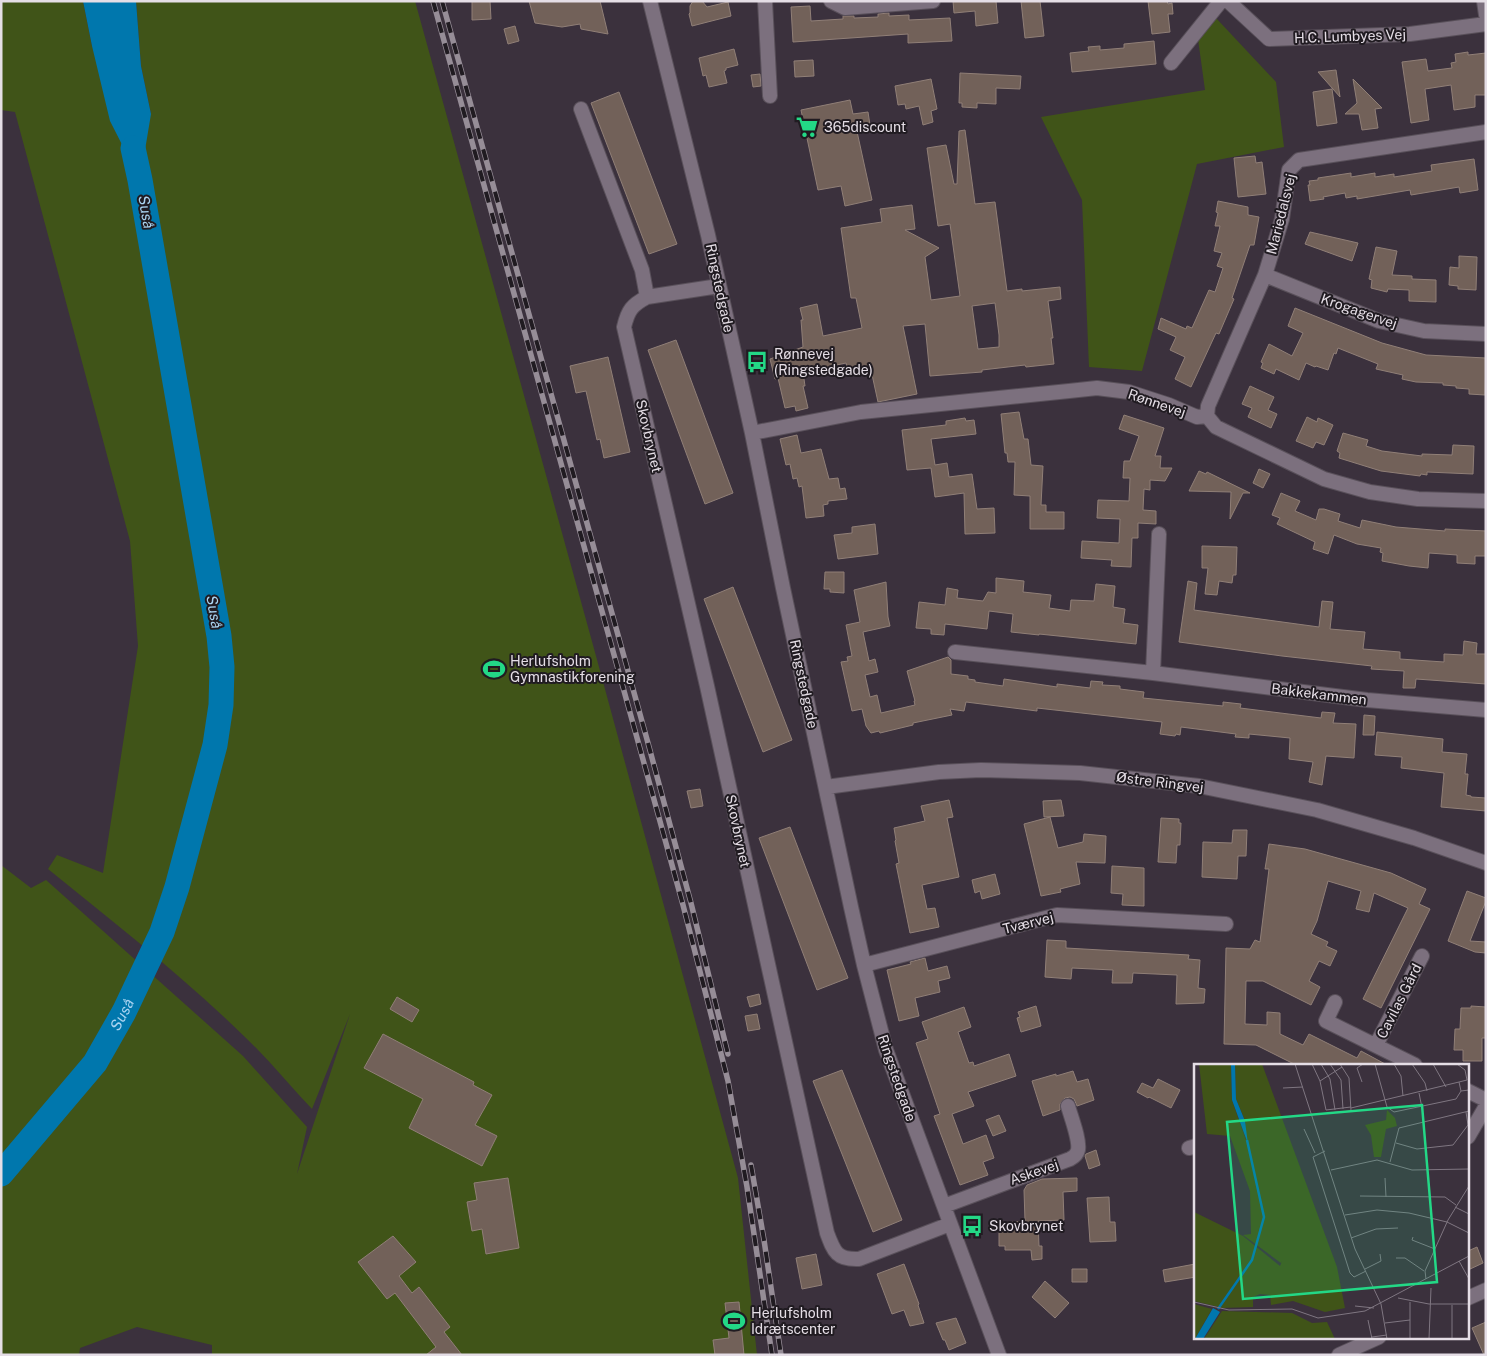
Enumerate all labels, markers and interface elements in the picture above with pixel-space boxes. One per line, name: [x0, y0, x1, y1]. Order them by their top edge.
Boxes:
street label: H.C. Lumbyes Vej: [1294, 26, 1406, 46]
supermarket icon: 365discount: [794, 114, 820, 140]
place label: 365discount: [824, 119, 906, 135]
street label: Mariedalsvej: [1263, 172, 1299, 256]
water label: Suså: [135, 194, 158, 230]
street label: Ringstedgade: [703, 242, 737, 334]
street label: Krogagervej: [1319, 290, 1399, 332]
place label: Rønnevej (Ringstedgade): [774, 346, 873, 378]
bus stop icon: Rønnevej (Ringstedgade): [744, 349, 770, 375]
street label: Rønnevej: [1126, 386, 1188, 420]
street label: Skovbrynet: [633, 398, 665, 474]
water label: Suså: [203, 594, 226, 630]
street label: Ringstedgade: [787, 638, 821, 730]
place label: Herlufsholm Gymnastikforening: [510, 653, 635, 685]
sports icon: Herlufsholm Gymnastikforening: [481, 656, 507, 682]
street label: Bakkekammen: [1270, 680, 1368, 708]
street label: Østre Ringvej: [1115, 769, 1205, 795]
street label: Skovbrynet: [722, 793, 754, 869]
street label: Tværvej: [1001, 909, 1055, 937]
street label: Cavilas Gård: [1373, 961, 1425, 1041]
water label: Suså: [106, 996, 137, 1033]
street label: Ringstedgade: [875, 1033, 919, 1123]
inset map: [1194, 1064, 1470, 1338]
street label: Askevej: [1007, 1156, 1061, 1188]
bus stop icon: Skovbrynet: [959, 1213, 985, 1239]
place label: Skovbrynet: [989, 1218, 1063, 1234]
place label: Herlufsholm Idrætscenter: [751, 1305, 835, 1337]
sports icon: Herlufsholm Idrætscenter: [721, 1308, 747, 1334]

